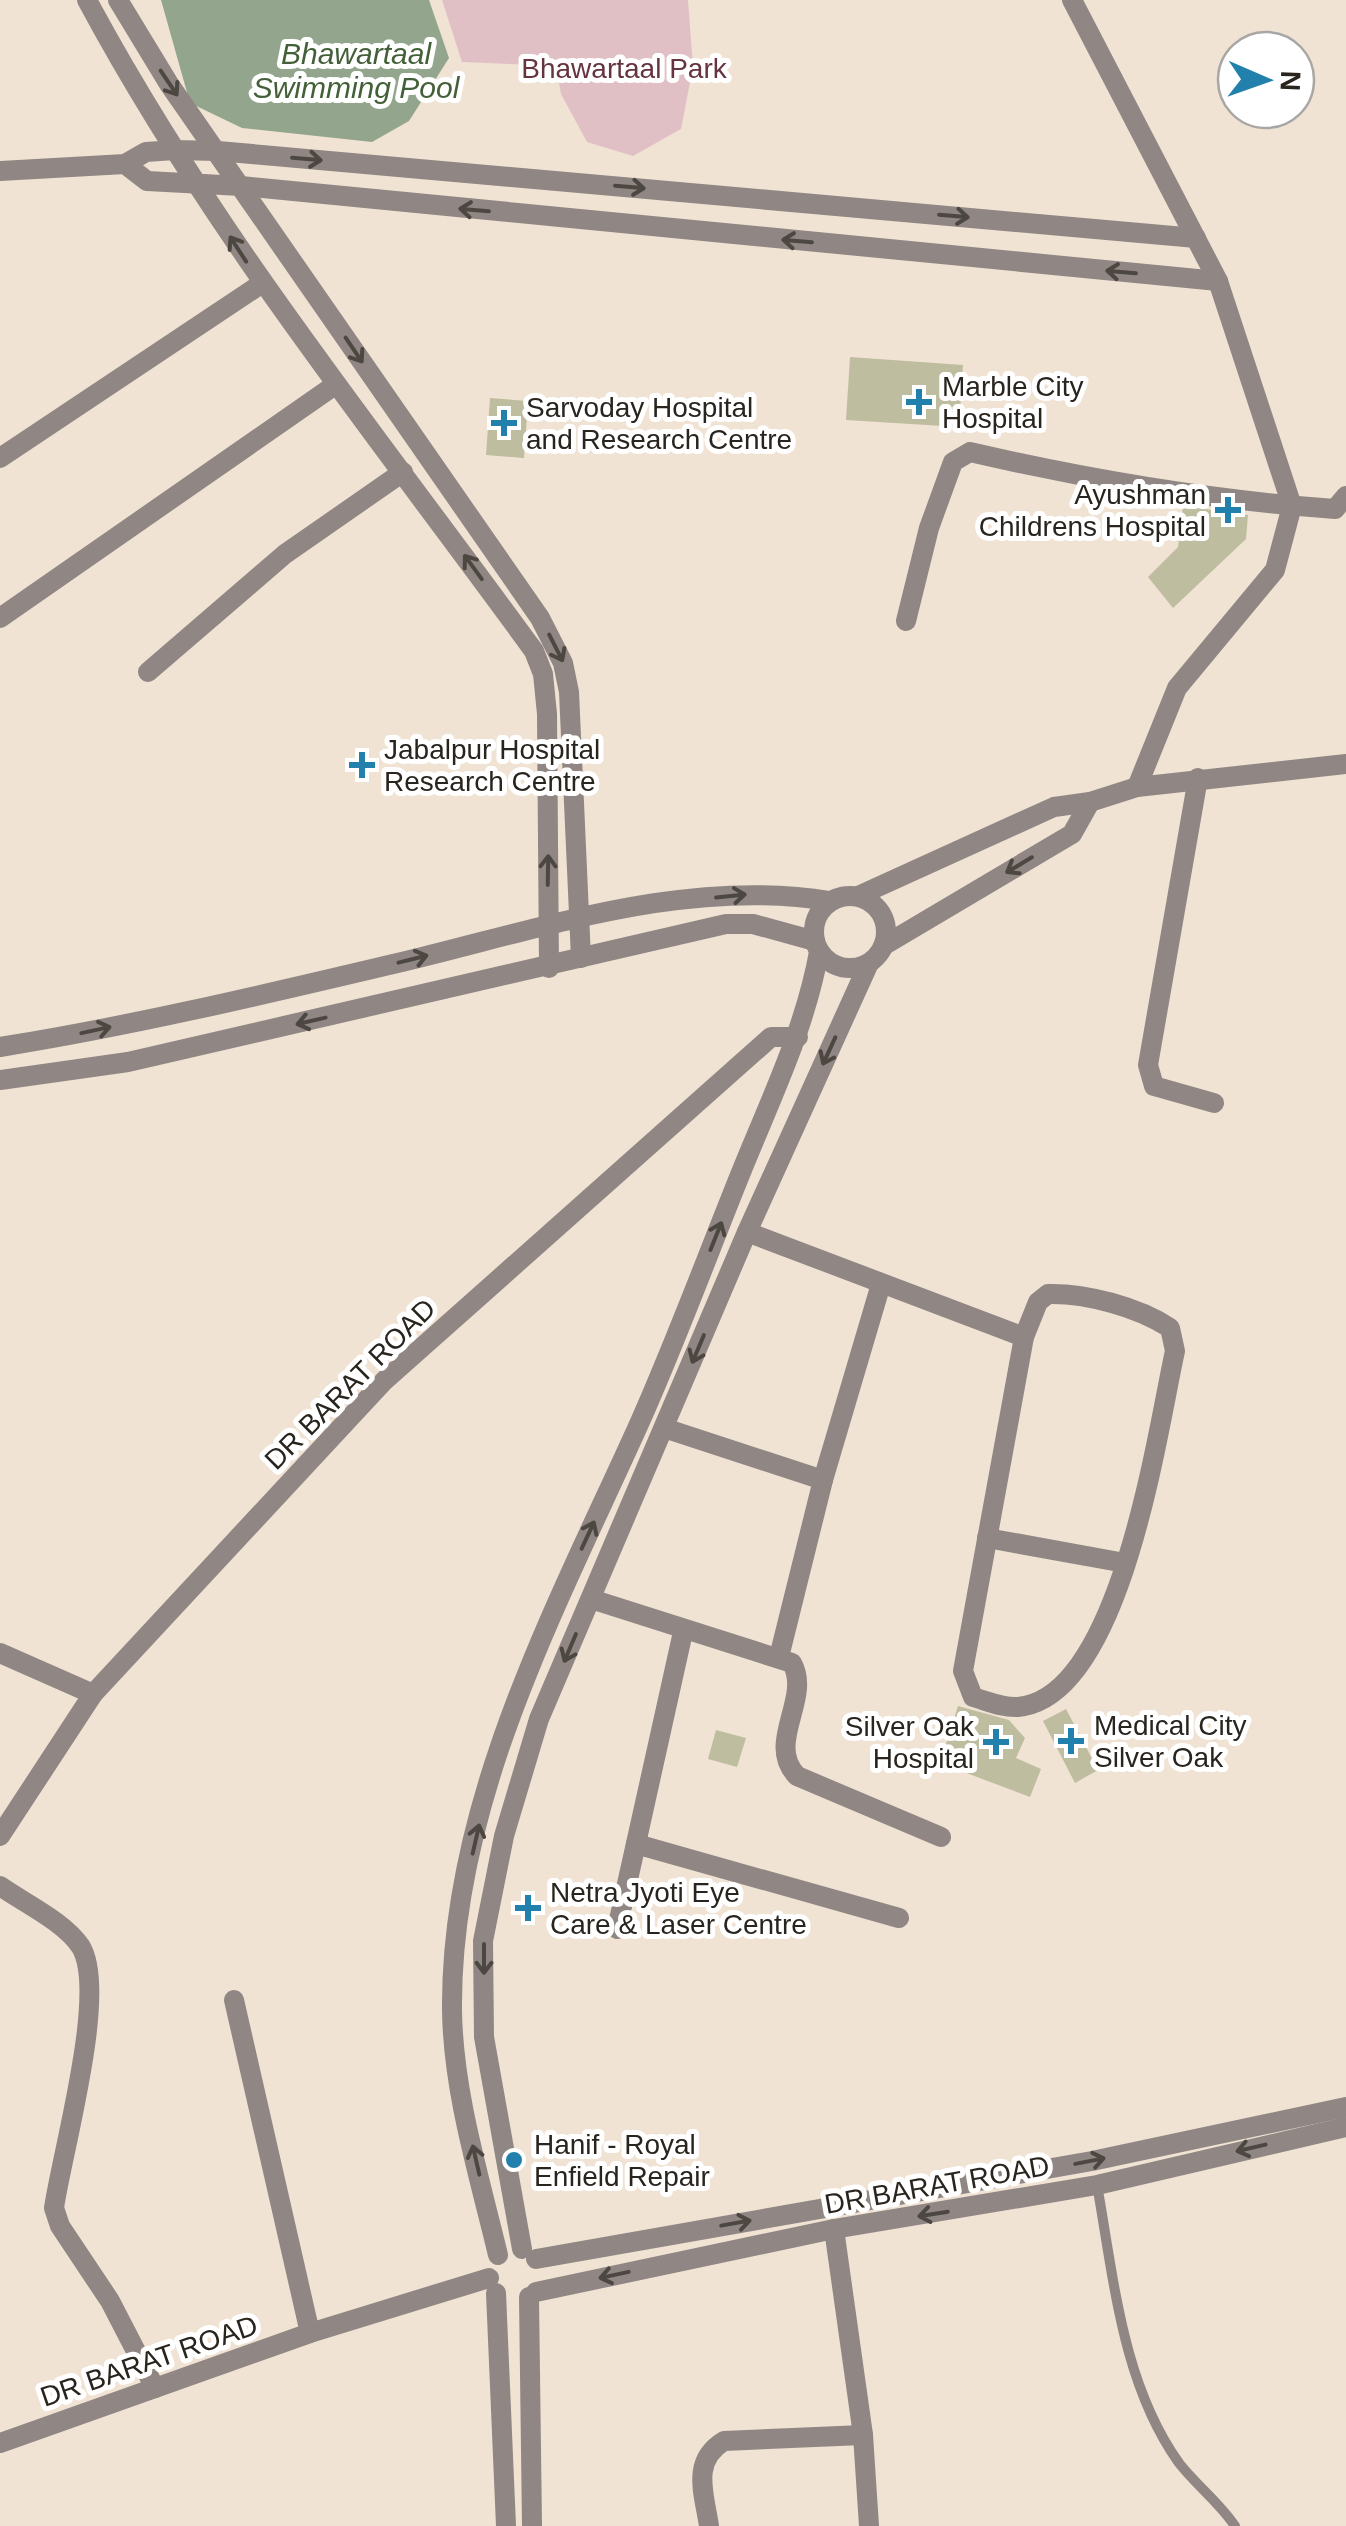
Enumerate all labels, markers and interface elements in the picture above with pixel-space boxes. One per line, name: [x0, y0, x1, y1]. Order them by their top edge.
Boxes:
north arrow: [1216, 30, 1316, 130]
water label: Bhawartaal Swimming Pool: [253, 37, 461, 104]
park label: Bhawartaal Park: [521, 53, 728, 84]
one-way arrow: [159, 68, 180, 96]
text: N: [1275, 70, 1306, 92]
one-way arrow: [290, 150, 322, 169]
one-way arrow: [614, 178, 646, 197]
one-way arrow: [458, 201, 491, 220]
one-way arrow: [938, 207, 970, 226]
one-way arrow: [782, 232, 814, 251]
one-way arrow: [228, 236, 249, 264]
one-way arrow: [1105, 263, 1138, 282]
one-way arrow: [343, 336, 364, 364]
place label: Marble City Hospital: [942, 371, 1084, 434]
marker: Marble City Hospital: [906, 389, 932, 415]
place label: Sarvoday Hospital and Research Centre: [526, 392, 792, 455]
marker: Sarvoday Hospital and Research Centre: [491, 410, 517, 436]
place label: Ayushman Childrens Hospital: [979, 479, 1206, 542]
marker: Ayushman Childrens Hospital: [1215, 497, 1241, 523]
one-way arrow: [462, 554, 483, 581]
one-way arrow: [547, 633, 566, 662]
place label: Jabalpur Hospital Research Centre: [384, 734, 600, 797]
marker: Jabalpur Hospital Research Centre: [349, 752, 375, 778]
one-way arrow: [538, 855, 558, 888]
one-way arrow: [1005, 855, 1034, 875]
one-way arrow: [715, 886, 747, 905]
one-way arrow: [396, 949, 428, 967]
one-way arrow: [296, 1013, 328, 1031]
one-way arrow: [79, 1020, 111, 1038]
one-way arrow: [818, 1035, 837, 1065]
one-way arrow: [708, 1221, 726, 1252]
street label: DR BARAT ROAD: [259, 1293, 441, 1475]
one-way arrow: [687, 1333, 705, 1364]
one-way arrow: [580, 1520, 598, 1551]
one-way arrow: [560, 1632, 578, 1663]
place label: Medical City Silver Oak: [1094, 1710, 1246, 1773]
place label: Silver Oak Hospital: [845, 1711, 975, 1774]
marker: Medical City Silver Oak: [1058, 1728, 1084, 1754]
marker: Silver Oak Hospital: [983, 1729, 1009, 1755]
one-way arrow: [468, 1824, 486, 1856]
place label: Netra Jyoti Eye Care & Laser Centre: [550, 1877, 807, 1940]
marker: Netra Jyoti Eye Care & Laser Centre: [515, 1895, 541, 1921]
one-way arrow: [474, 1943, 493, 1975]
place label: Hanif - Royal Enfield Repair: [534, 2129, 710, 2192]
one-way arrow: [1236, 2140, 1268, 2158]
one-way arrow: [466, 2145, 484, 2177]
marker: Hanif - Royal Enfield Repair: [503, 2149, 525, 2171]
street label: DR BARAT ROAD: [822, 2150, 1052, 2220]
one-way arrow: [1074, 2151, 1106, 2170]
one-way arrow: [917, 2205, 949, 2223]
one-way arrow: [719, 2213, 752, 2232]
one-way arrow: [599, 2267, 631, 2286]
street label: DR BARAT ROAD: [36, 2309, 262, 2413]

